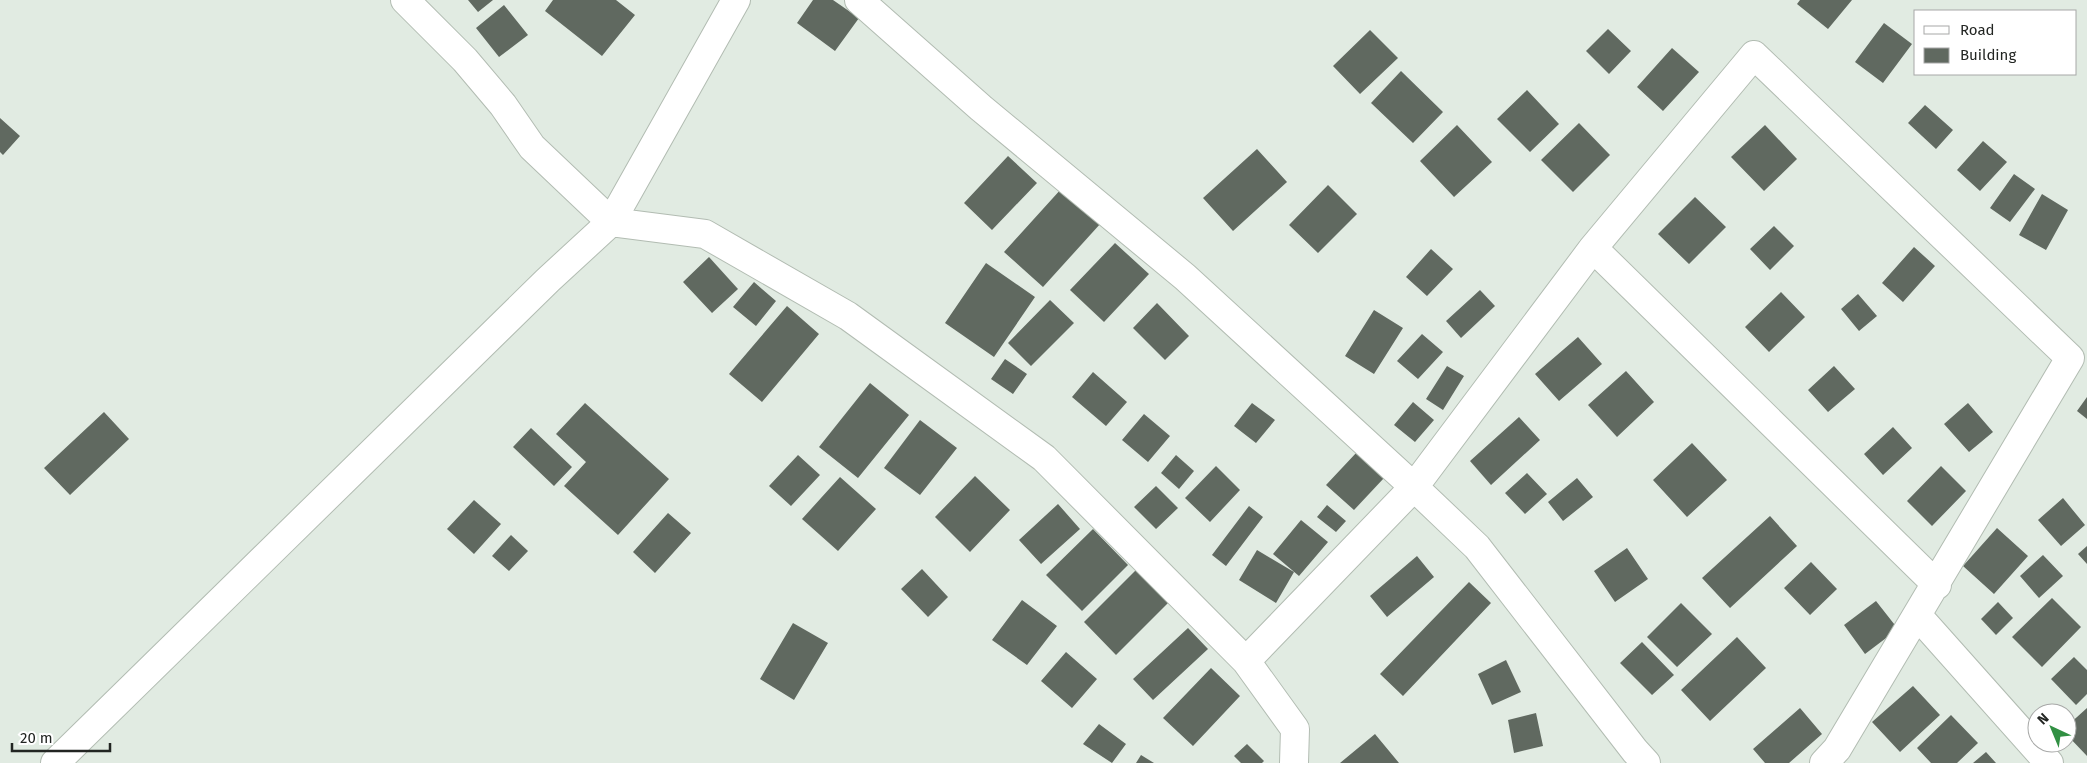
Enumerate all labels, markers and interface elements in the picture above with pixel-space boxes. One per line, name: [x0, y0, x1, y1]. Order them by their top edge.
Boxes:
legend: [1914, 10, 2077, 75]
text: Road: [1960, 21, 1995, 39]
text: Building: [1960, 46, 2016, 64]
north arrow: [2027, 703, 2077, 753]
text: N: [2034, 710, 2053, 728]
scale bar: [12, 720, 110, 752]
text: 20 m: [20, 729, 53, 747]

